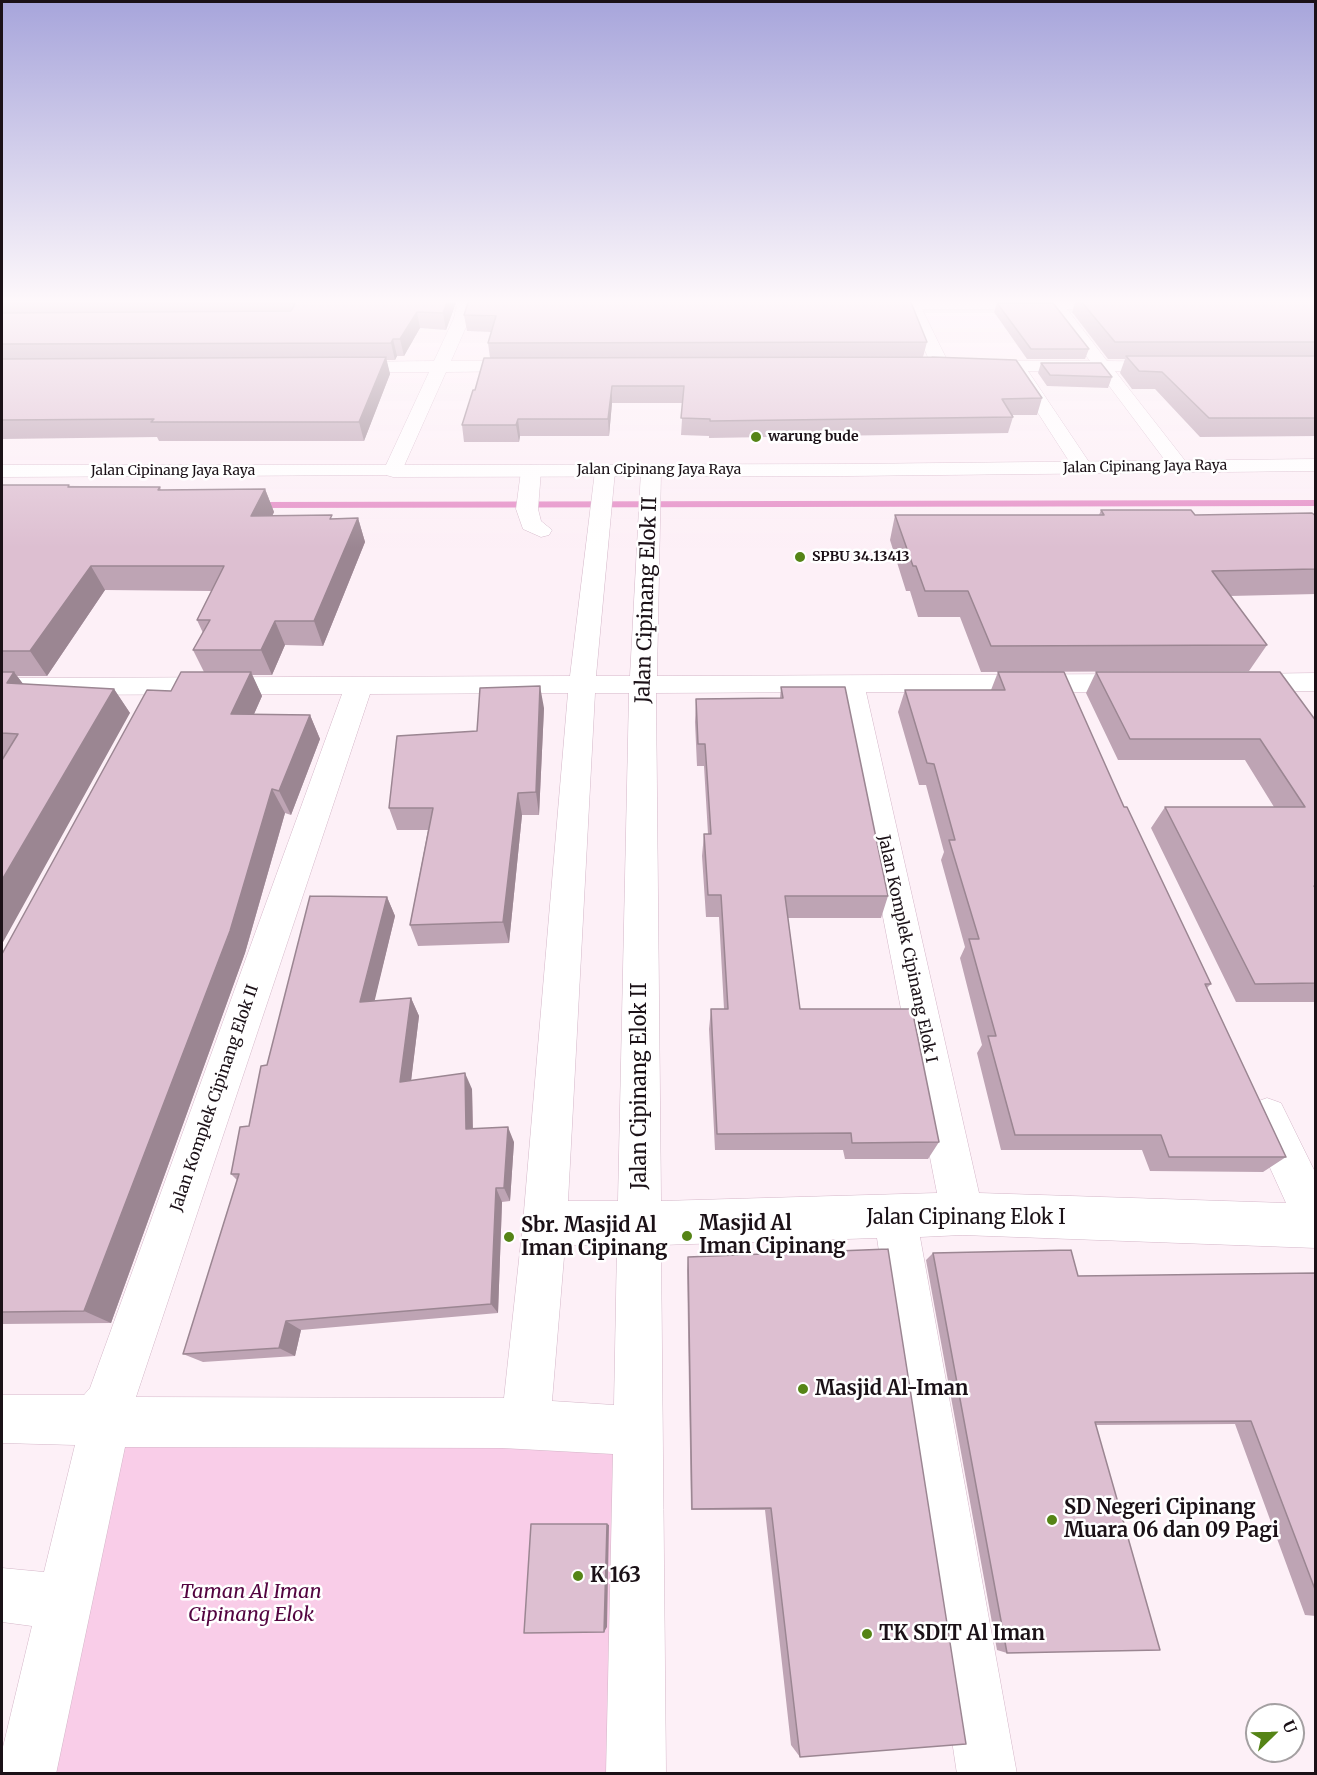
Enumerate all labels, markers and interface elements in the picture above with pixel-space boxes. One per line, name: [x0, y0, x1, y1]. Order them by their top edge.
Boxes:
place label: warung bude: [768, 429, 859, 445]
marker: warung bude: [749, 430, 763, 444]
street label: Jalan Cipinang Jaya Raya: [1063, 457, 1227, 477]
street label: Jalan Cipinang Jaya Raya: [577, 462, 741, 478]
street label: Jalan Cipinang Jaya Raya: [91, 463, 255, 479]
street label: Jalan Cipinang Elok II: [631, 496, 663, 704]
place label: SPBU 34.13413: [812, 549, 910, 565]
marker: SPBU 34.13413: [793, 550, 807, 564]
street label: Jalan Komplek Cipinang Elok I: [873, 833, 941, 1065]
street label: Jalan Komplek Cipinang Elok II: [167, 982, 263, 1214]
street label: Jalan Cipinang Elok II: [628, 983, 652, 1189]
street label: Jalan Cipinang Elok I: [866, 1206, 1066, 1230]
place label: Masjid Al Iman Cipinang: [699, 1212, 846, 1259]
place label: Sbr. Masjid Al Iman Cipinang: [521, 1214, 668, 1261]
marker: Masjid Al Iman Cipinang: [680, 1229, 694, 1243]
marker: Sbr. Masjid Al Iman Cipinang: [502, 1230, 516, 1244]
place label: Masjid Al-Iman: [815, 1377, 968, 1401]
marker: Masjid Al-Iman: [796, 1382, 810, 1396]
place label: SD Negeri Cipinang Muara 06 dan 09 Pagi: [1064, 1496, 1279, 1543]
marker: SD Negeri Cipinang Muara 06 dan 09 Pagi: [1045, 1513, 1059, 1527]
place label: K 163: [590, 1564, 641, 1588]
marker: K 163: [571, 1569, 585, 1583]
park label: Taman Al Iman Cipinang Elok: [180, 1580, 322, 1627]
place label: TK SDIT Al Iman: [879, 1622, 1045, 1646]
marker: TK SDIT Al Iman: [860, 1627, 874, 1641]
north arrow: [1245, 1703, 1305, 1763]
text: U: [1278, 1717, 1301, 1736]

